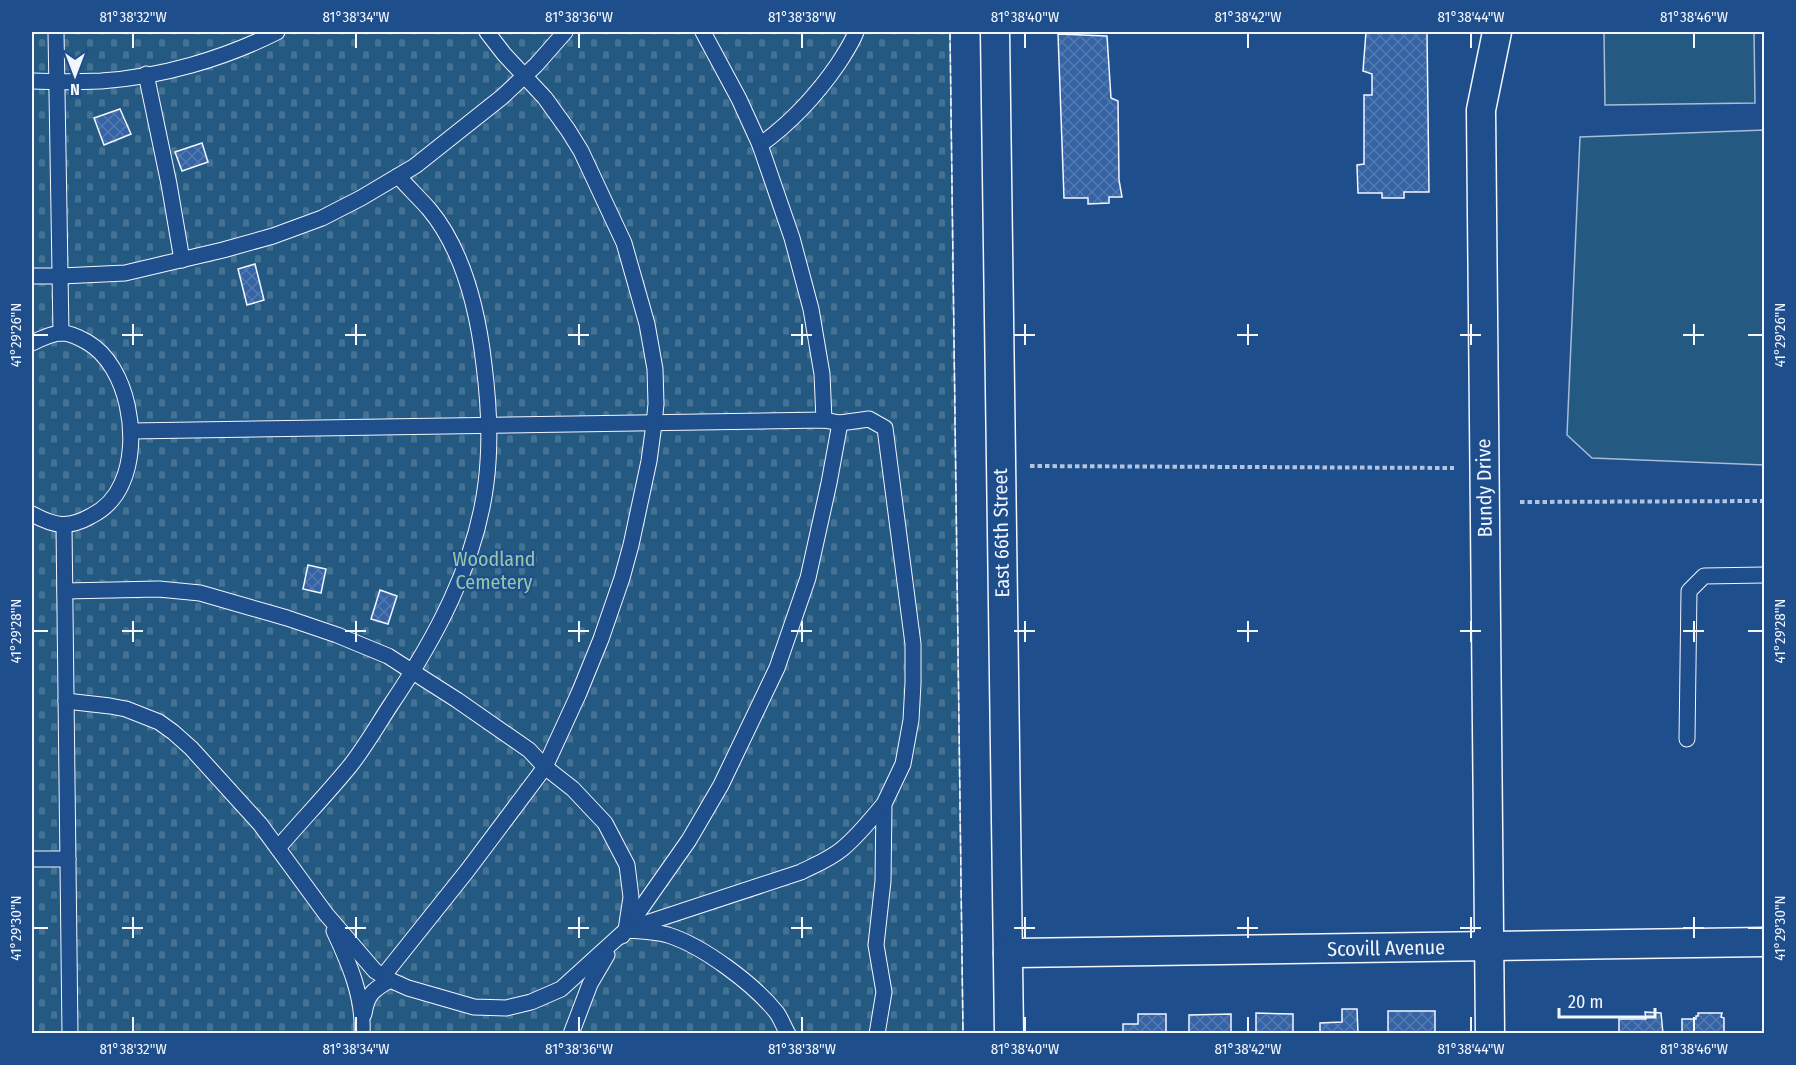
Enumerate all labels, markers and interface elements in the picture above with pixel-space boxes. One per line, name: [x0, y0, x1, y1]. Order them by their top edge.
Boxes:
text: 81°38'32"W: [99, 8, 167, 26]
text: 81°38'34"W: [322, 8, 390, 26]
text: 81°38'36"W: [545, 8, 613, 26]
text: 81°38'38"W: [768, 8, 836, 26]
text: 81°38'40"W: [991, 8, 1059, 26]
text: 81°38'42"W: [1214, 8, 1282, 26]
text: 81°38'44"W: [1437, 8, 1505, 26]
text: 81°38'46"W: [1660, 8, 1728, 26]
north arrow: [45, 45, 105, 105]
text: N: [70, 80, 80, 99]
text: 41°29'26"N: [7, 303, 25, 367]
text: 41°29'26"N: [1771, 303, 1789, 367]
street label: Bundy Drive: [1471, 438, 1497, 538]
street label: East 66th Street: [988, 468, 1014, 598]
park label: Woodland Cemetery: [453, 547, 535, 594]
text: 41°29'28"N: [7, 599, 25, 663]
text: 41°29'28"N: [1771, 599, 1789, 663]
text: 41°29'30"N: [7, 895, 25, 961]
text: 41°29'30"N: [1771, 895, 1789, 961]
street label: Scovill Avenue: [1327, 935, 1445, 961]
scale bar: [1559, 981, 1655, 1019]
text: 20 m: [1568, 991, 1603, 1013]
text: 81°38'32"W: [99, 1040, 167, 1058]
text: 81°38'34"W: [322, 1040, 390, 1058]
text: 81°38'36"W: [545, 1040, 613, 1058]
text: 81°38'38"W: [768, 1040, 836, 1058]
text: 81°38'40"W: [991, 1040, 1059, 1058]
text: 81°38'42"W: [1214, 1040, 1282, 1058]
text: 81°38'44"W: [1437, 1040, 1505, 1058]
text: 81°38'46"W: [1660, 1040, 1728, 1058]

